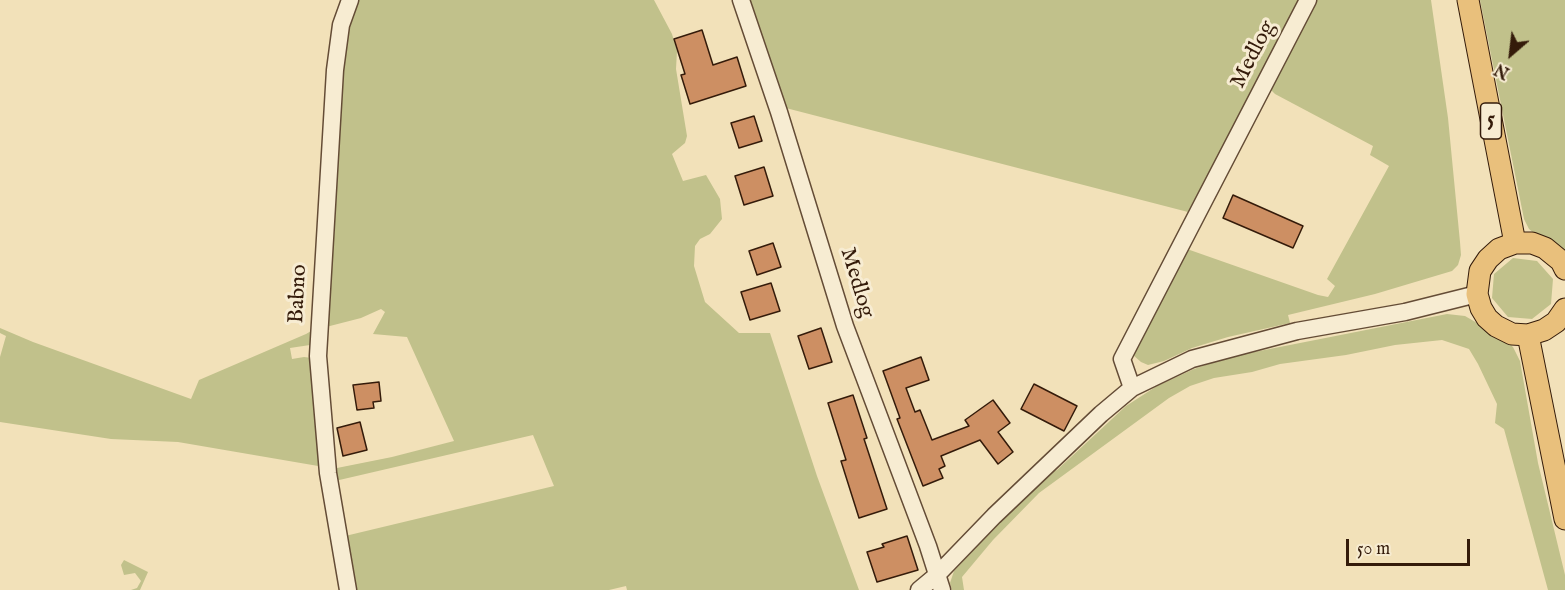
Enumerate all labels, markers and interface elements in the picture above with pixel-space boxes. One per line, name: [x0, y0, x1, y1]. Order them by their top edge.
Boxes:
street label: Medlog: [1226, 17, 1282, 93]
north arrow: [1481, 24, 1541, 84]
text: N: [1492, 58, 1513, 82]
road number: 5: [1480, 103, 1502, 139]
street label: Medlog: [833, 245, 879, 321]
street label: Babno: [284, 264, 314, 324]
scale bar: [1349, 527, 1474, 565]
text: 50 m: [1357, 538, 1390, 561]

